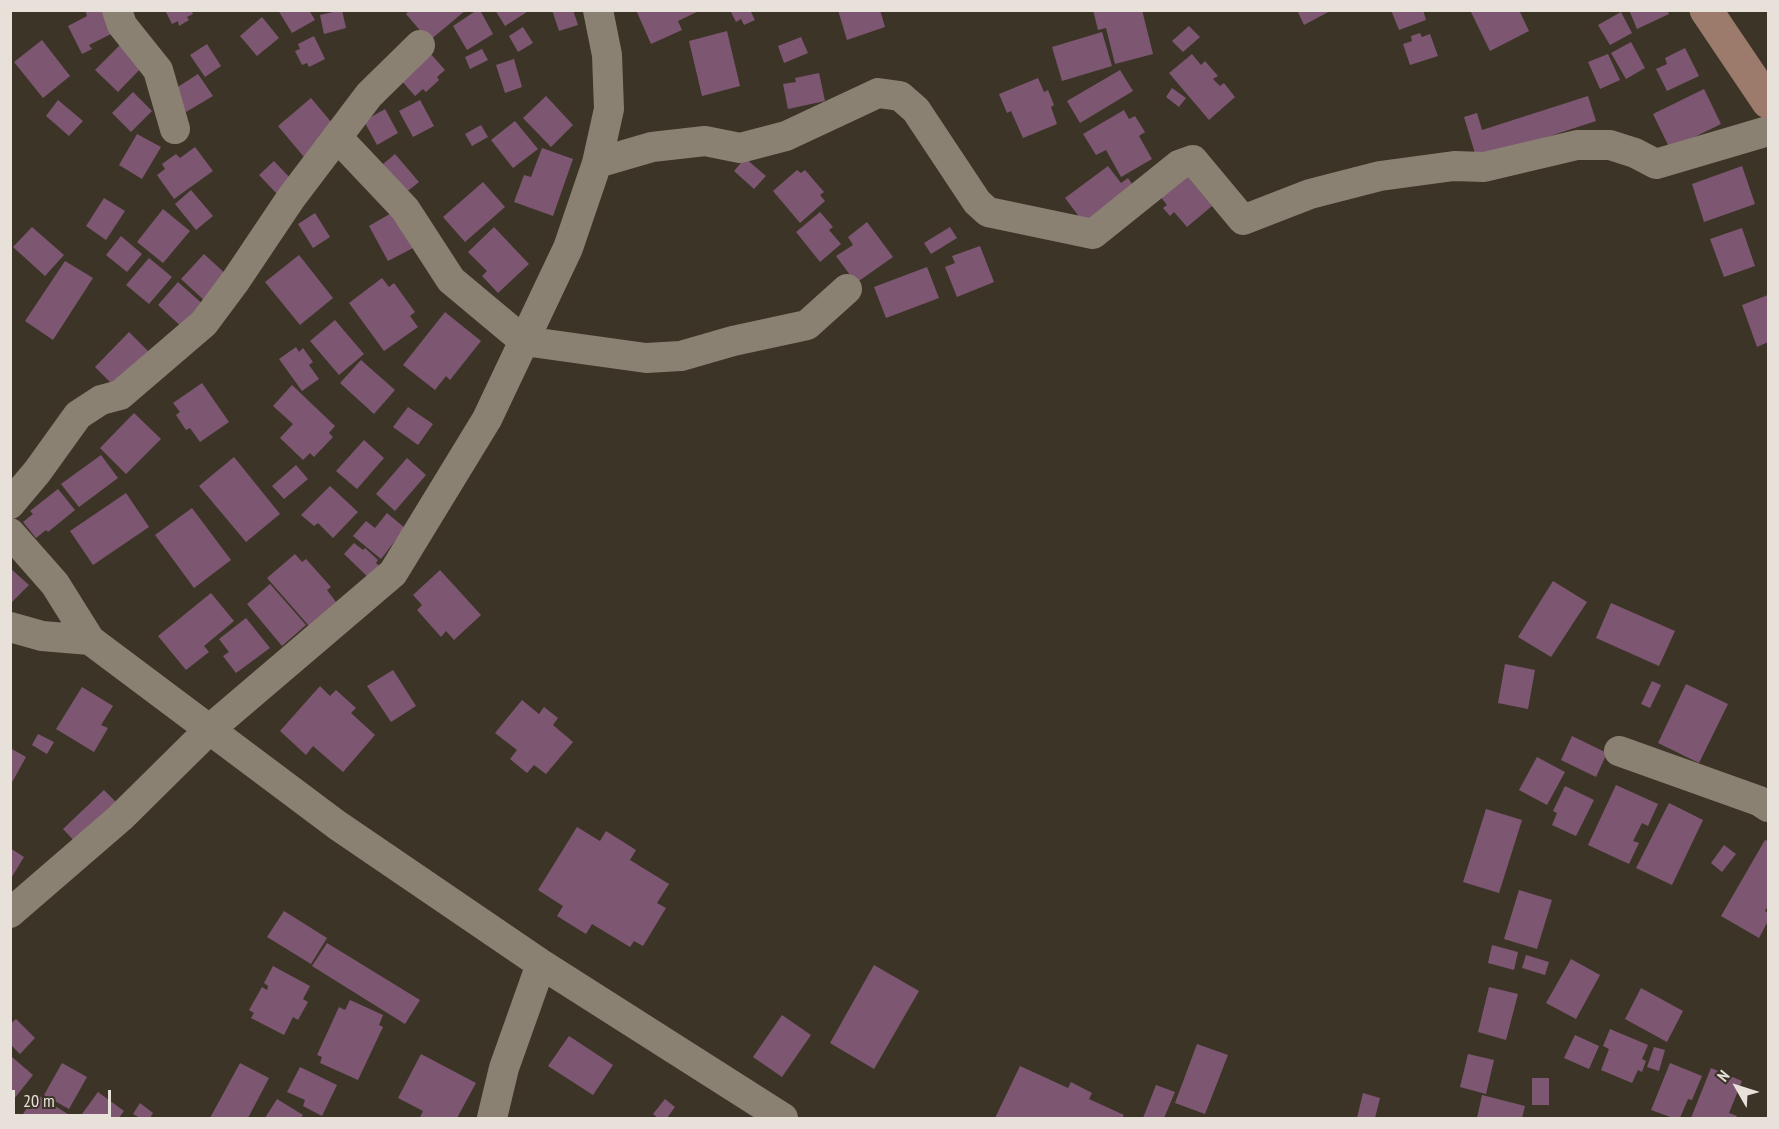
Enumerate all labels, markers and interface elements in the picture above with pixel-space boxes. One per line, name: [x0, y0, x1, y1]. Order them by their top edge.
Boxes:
north arrow: [1707, 1057, 1767, 1117]
text: N: [1713, 1066, 1733, 1085]
scale bar: [15, 1078, 114, 1116]
text: 20 m: [23, 1089, 55, 1112]

